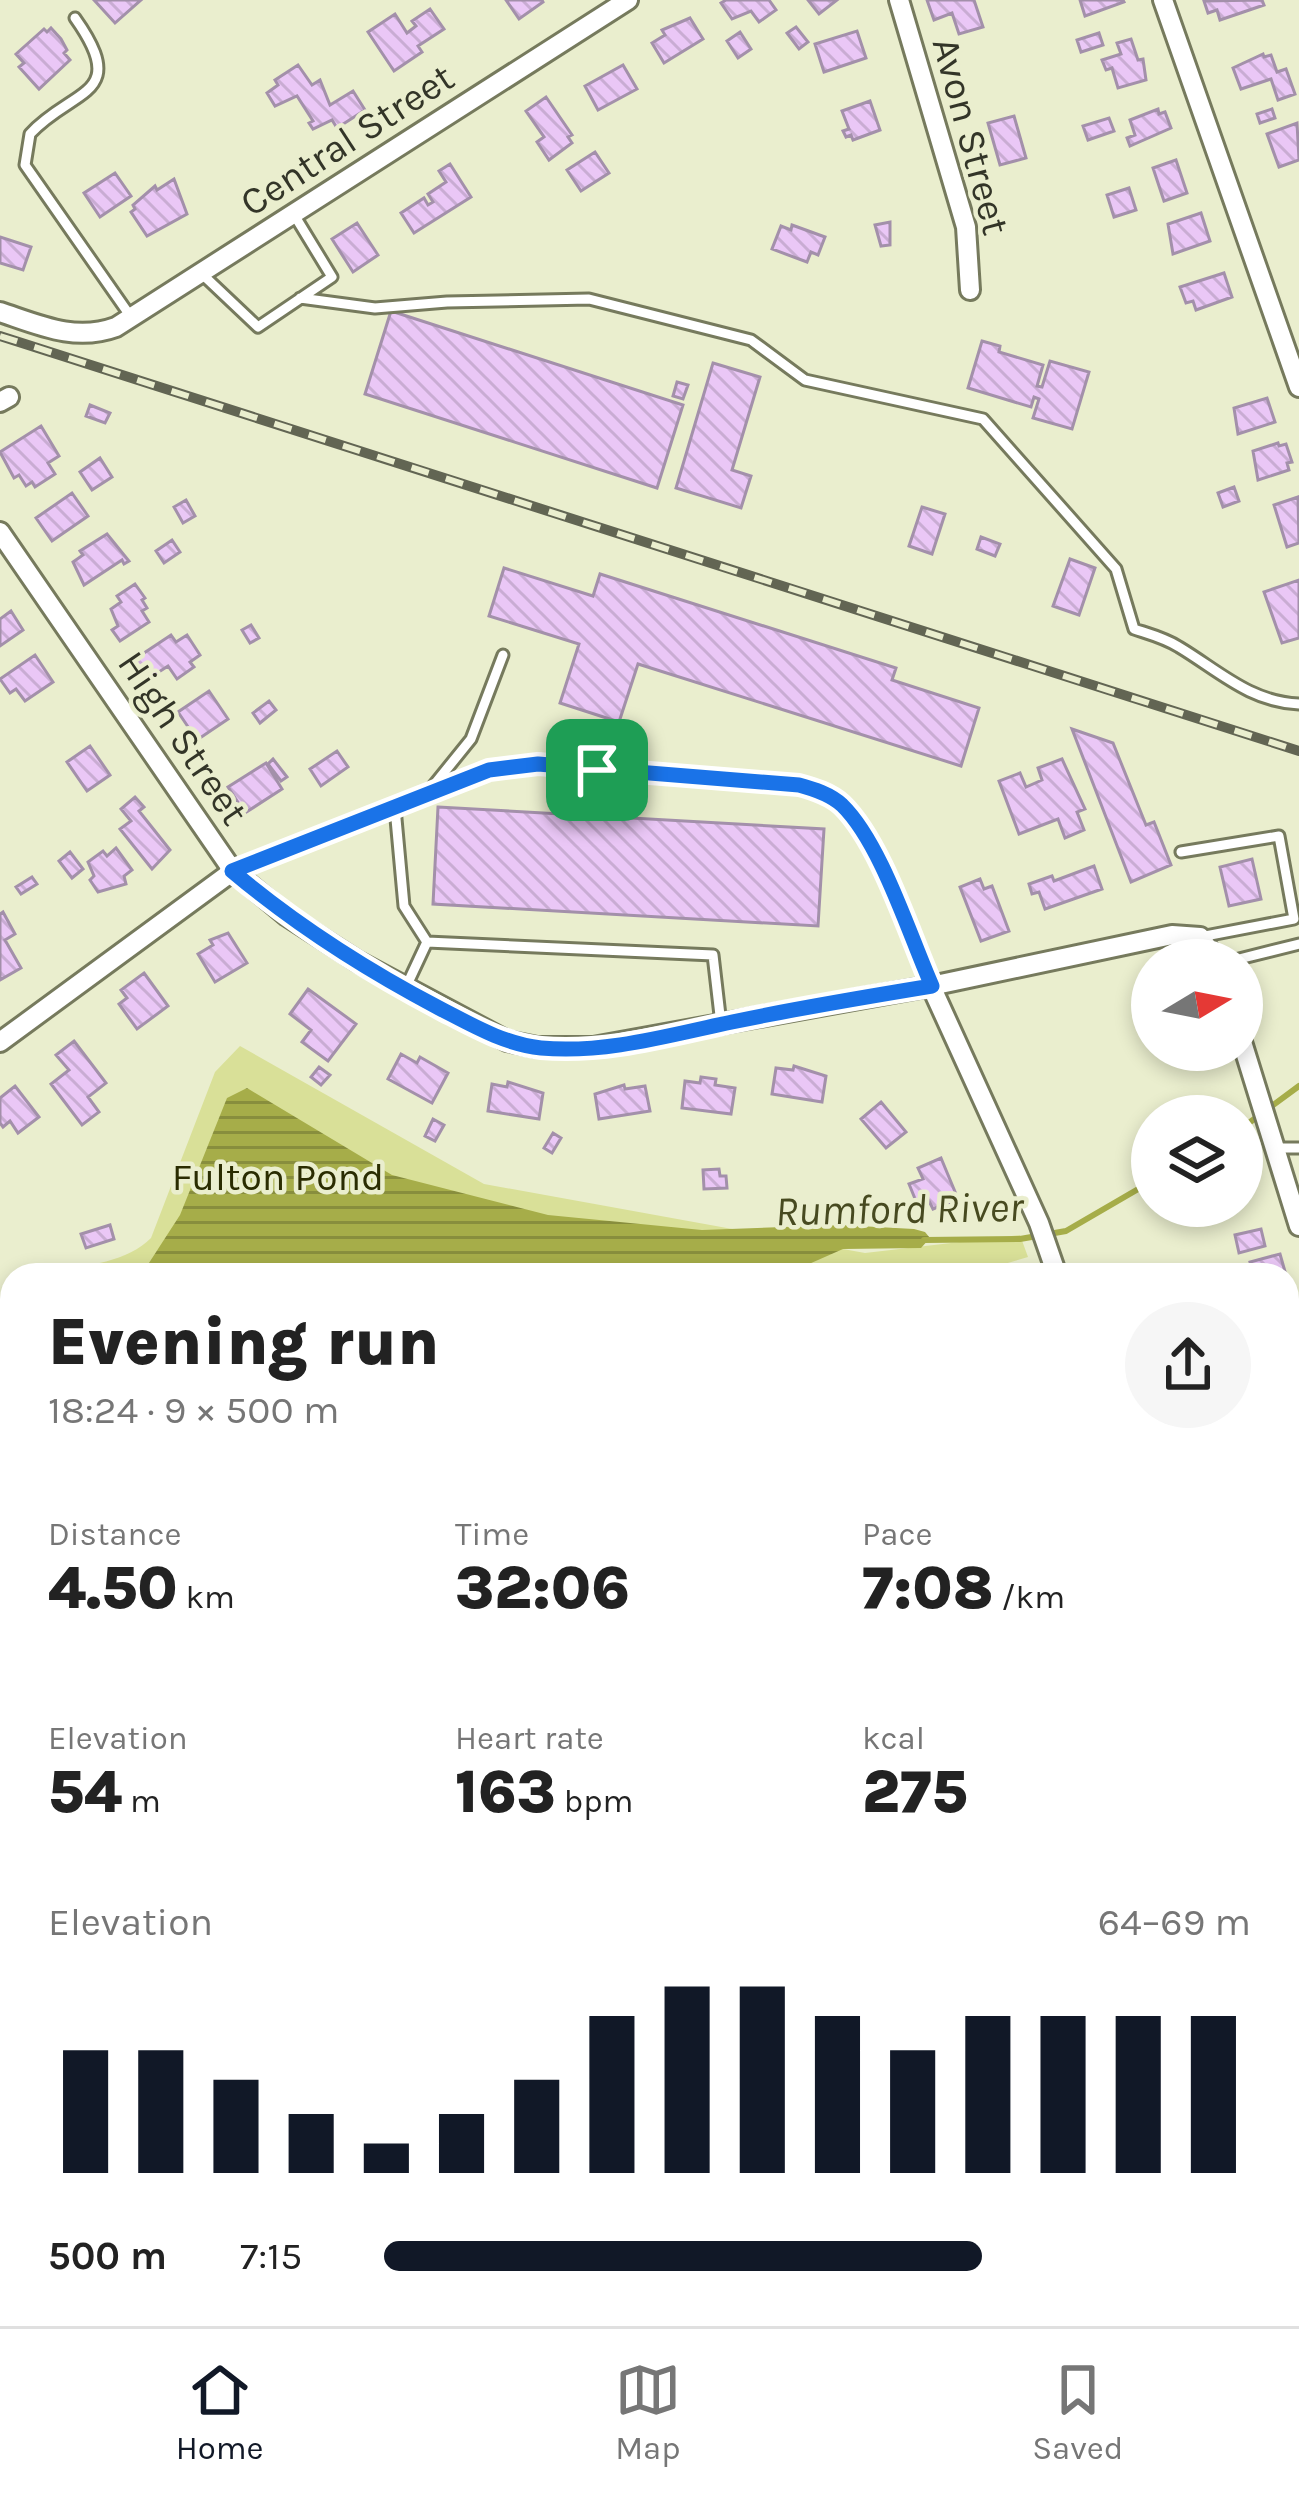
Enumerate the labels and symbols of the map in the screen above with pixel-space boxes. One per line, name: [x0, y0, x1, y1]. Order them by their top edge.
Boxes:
street label: Avon Street: [923, 32, 1019, 240]
street label: Central Street: [232, 54, 462, 226]
street label: High Street: [108, 642, 258, 834]
pin: [546, 719, 648, 821]
north arrow: [1131, 939, 1263, 1071]
park label: Fulton Pond: [172, 1154, 384, 1200]
water label: Rumford River: [774, 1182, 1025, 1236]

